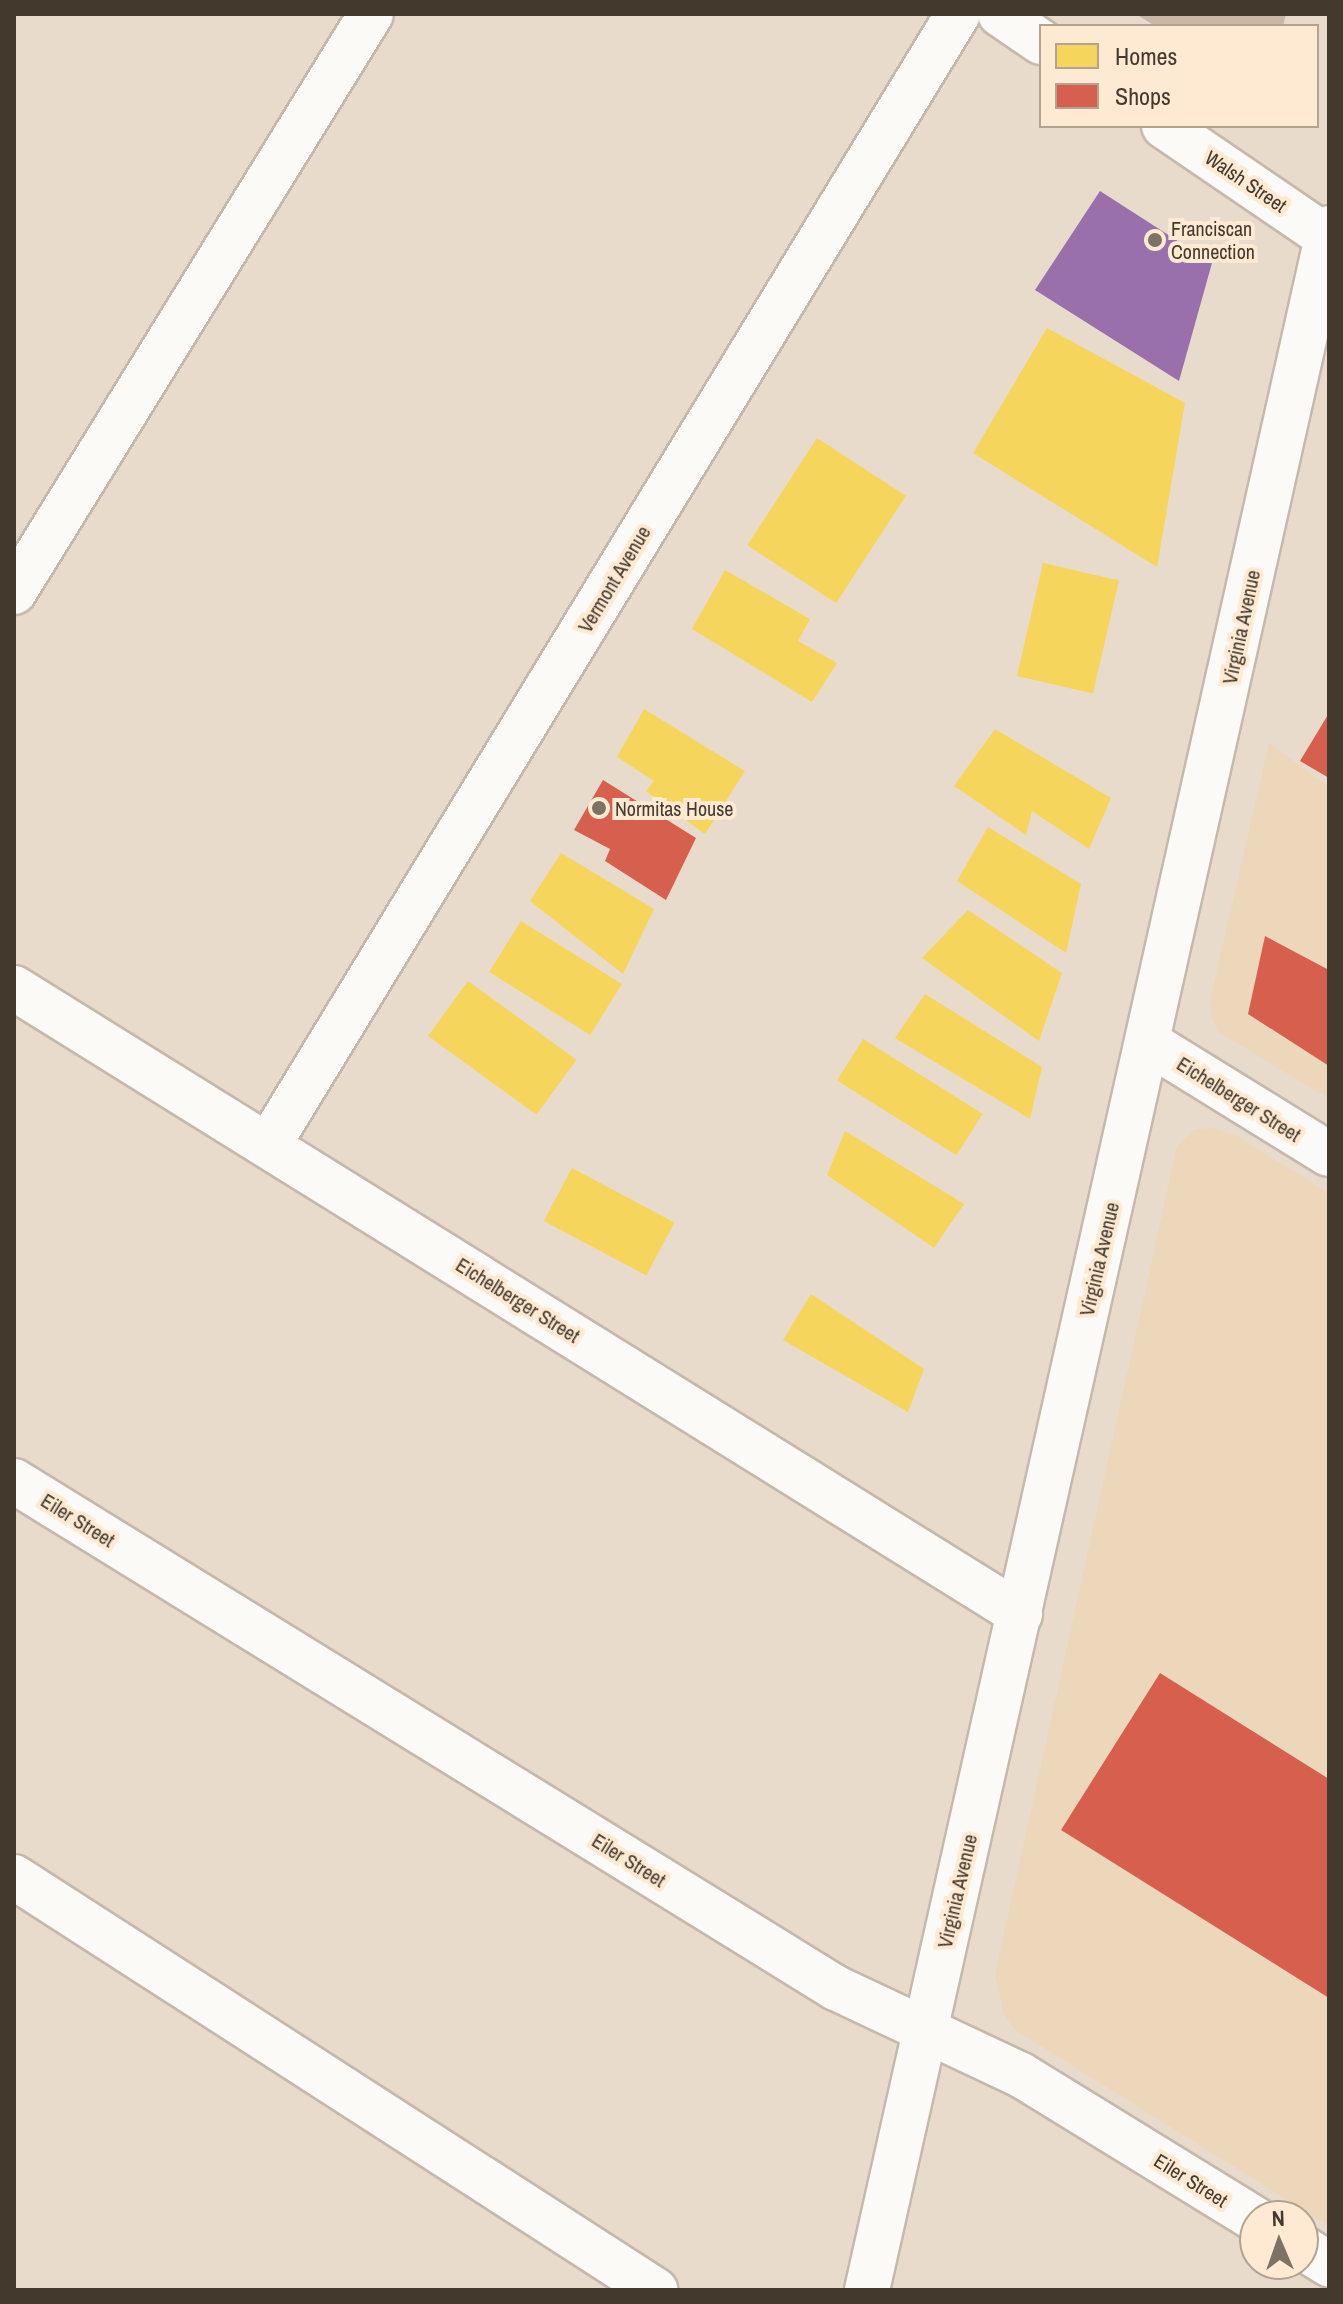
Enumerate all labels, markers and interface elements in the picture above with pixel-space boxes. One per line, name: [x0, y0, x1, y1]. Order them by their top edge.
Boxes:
legend: [1039, 24, 1319, 128]
text: Homes: [1115, 40, 1177, 72]
text: Shops: [1115, 80, 1171, 112]
street label: Walsh Street: [1201, 145, 1291, 217]
place label: Franciscan Connection: [1171, 216, 1255, 263]
marker: Franciscan Connection: [1146, 231, 1164, 249]
street label: Vermont Avenue: [573, 521, 655, 637]
street label: Virginia Avenue: [1217, 567, 1265, 687]
place label: Normitas House: [615, 796, 733, 820]
marker: Normitas House: [590, 799, 608, 817]
street label: Eichelberger Street: [1173, 1051, 1305, 1147]
street label: Virginia Avenue: [1074, 1199, 1124, 1319]
street label: Eichelberger Street: [452, 1252, 584, 1348]
street label: Eiler Street: [37, 1488, 119, 1552]
street label: Eiler Street: [588, 1828, 670, 1892]
street label: Virginia Avenue: [932, 1831, 982, 1951]
street label: Eiler Street: [1150, 2148, 1232, 2212]
north arrow: [1239, 2200, 1319, 2280]
text: N: [1271, 2203, 1285, 2233]

